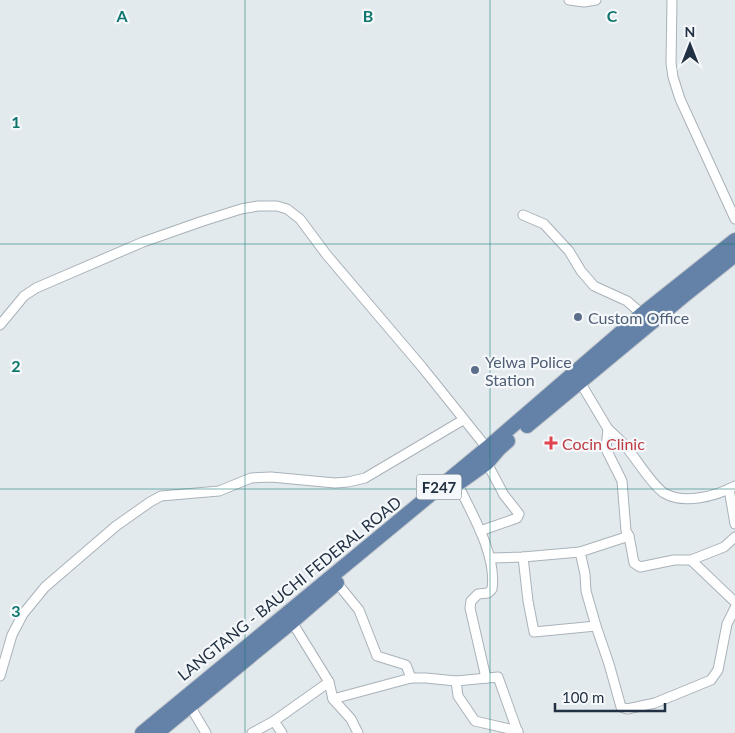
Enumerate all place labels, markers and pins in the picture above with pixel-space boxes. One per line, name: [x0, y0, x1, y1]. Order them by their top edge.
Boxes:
place label: Custom Office: [588, 308, 689, 327]
marker: Custom Office: [572, 311, 584, 323]
place label: Yelwa Police Station: [485, 352, 572, 389]
marker: Yelwa Police Station: [469, 364, 481, 376]
place label: Cocin Clinic: [562, 434, 645, 453]
marker: Cocin Clinic: [544, 436, 558, 450]

